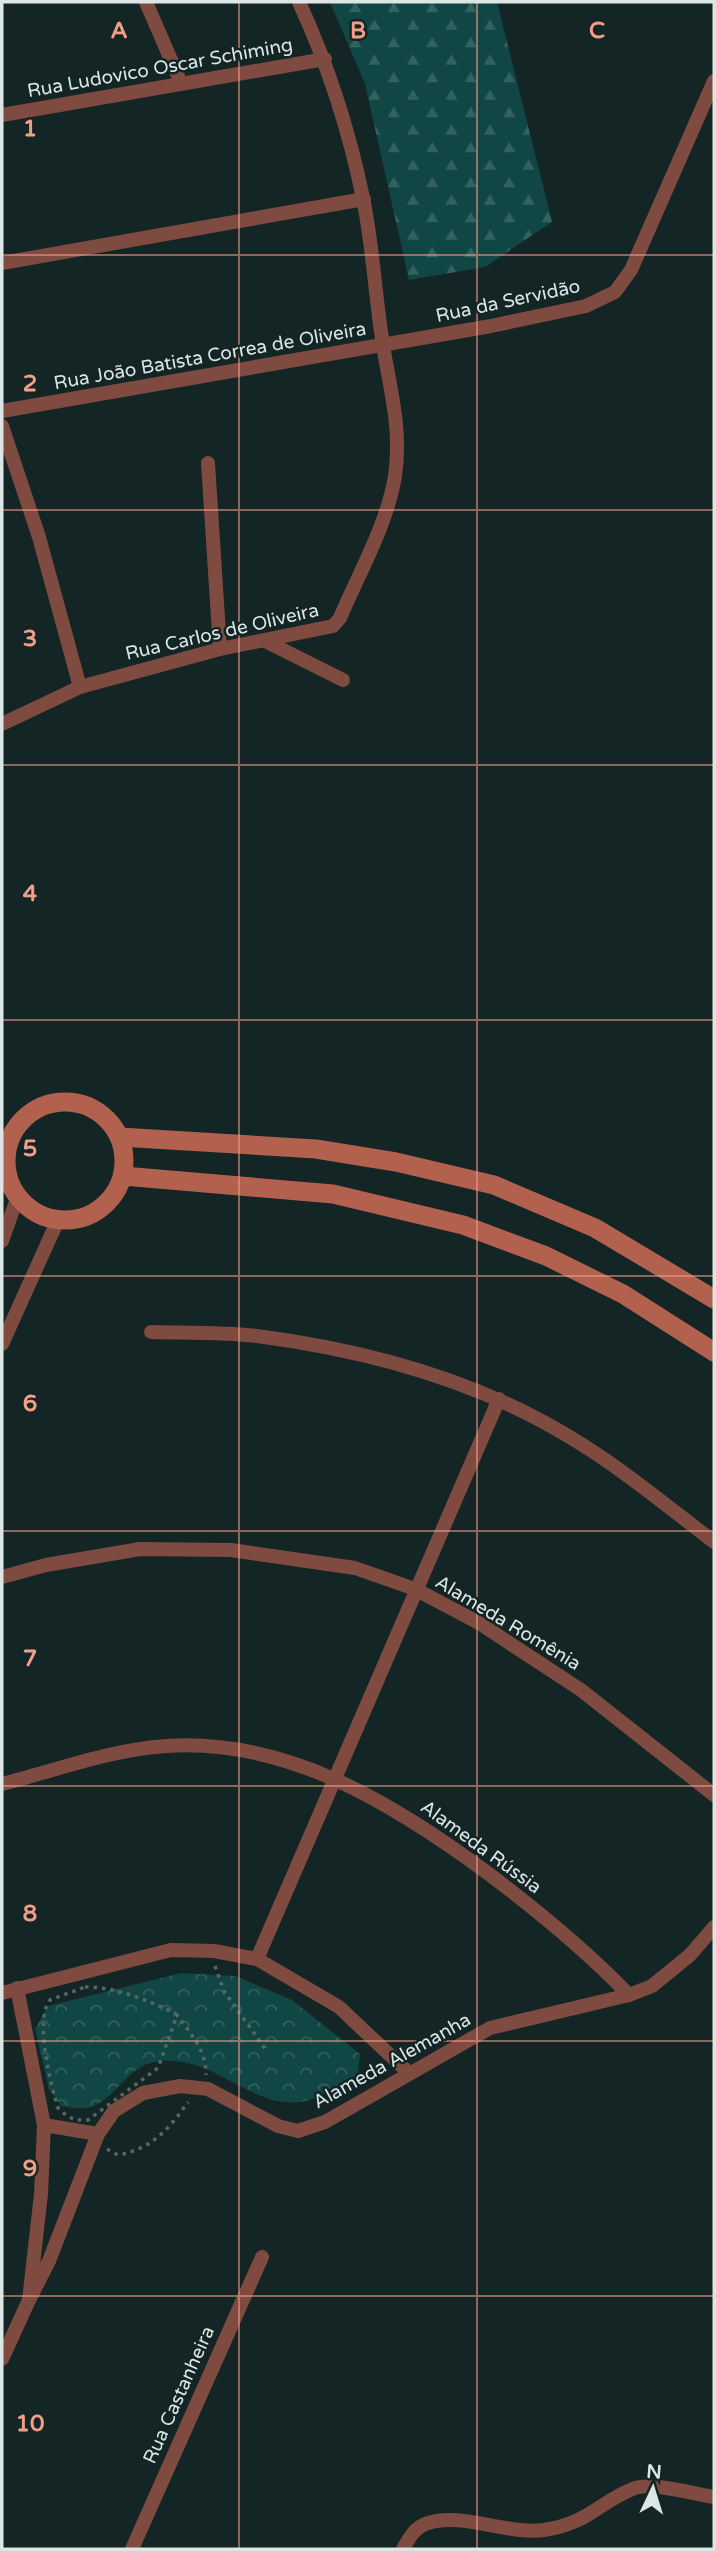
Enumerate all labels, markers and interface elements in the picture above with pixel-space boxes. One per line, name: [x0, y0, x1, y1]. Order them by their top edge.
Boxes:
text: A: [110, 17, 128, 45]
text: B: [350, 17, 366, 45]
text: C: [589, 17, 605, 45]
street label: Rua Ludovico Oscar Schiming: [25, 34, 295, 102]
text: 1: [23, 115, 37, 143]
street label: Rua da Servidão: [434, 275, 582, 327]
street label: Rua João Batista Correa de Oliveira: [52, 318, 368, 394]
text: 2: [23, 370, 37, 398]
street label: Rua Carlos de Oliveira: [123, 599, 321, 665]
text: 3: [23, 625, 37, 653]
text: 4: [23, 880, 38, 908]
text: 5: [23, 1135, 37, 1163]
text: 6: [23, 1390, 37, 1418]
street label: Alameda Romênia: [431, 1571, 585, 1675]
text: 7: [23, 1645, 37, 1673]
street label: Alameda Rússia: [416, 1796, 546, 1898]
text: 8: [23, 1900, 37, 1928]
street label: Alameda Alemanha: [309, 2009, 475, 2113]
text: 9: [23, 2155, 37, 2183]
street label: Rua Castanheira: [139, 2323, 219, 2467]
text: 10: [16, 2410, 44, 2438]
north arrow: [618, 2453, 688, 2523]
text: N: [646, 2461, 662, 2484]

